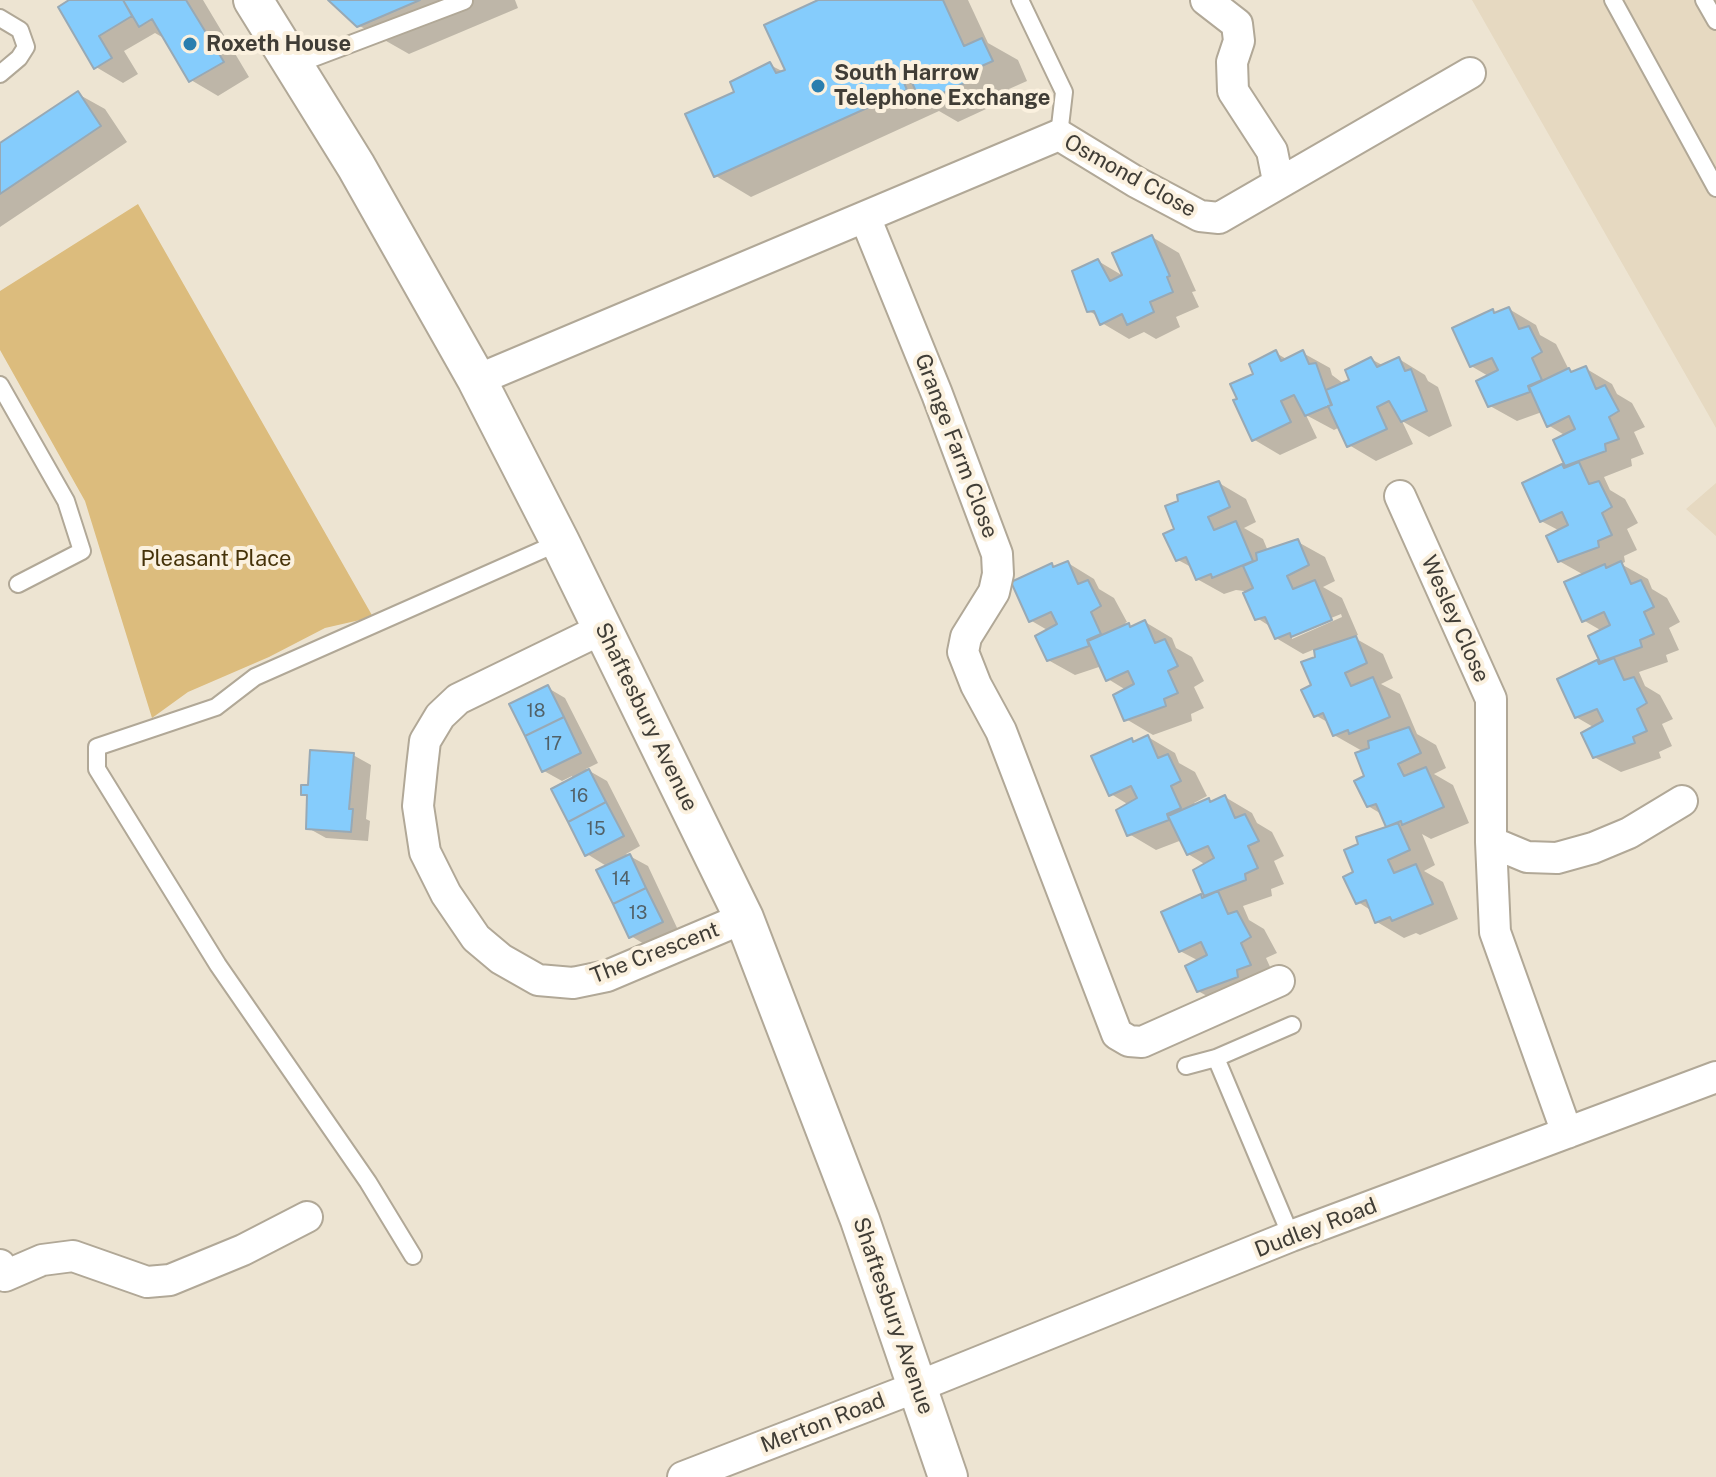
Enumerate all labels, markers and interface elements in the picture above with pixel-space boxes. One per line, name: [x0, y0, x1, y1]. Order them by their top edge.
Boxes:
place label: Roxeth House: [206, 31, 351, 57]
marker: Roxeth House: [181, 35, 199, 53]
place label: South Harrow Telephone Exchange: [834, 60, 1050, 112]
marker: South Harrow Telephone Exchange: [809, 77, 827, 95]
street label: Osmond Close: [1059, 129, 1201, 223]
street label: Grange Farm Close: [909, 350, 1003, 542]
park label: Pleasant Place: [140, 546, 292, 572]
street label: Wesley Close: [1415, 551, 1495, 687]
street label: Shaftesbury Avenue: [589, 618, 703, 816]
house number: 18: [527, 700, 545, 722]
house number: 17: [544, 733, 562, 755]
house number: 16: [570, 785, 588, 807]
house number: 15: [587, 818, 605, 840]
house number: 14: [612, 868, 630, 890]
house number: 13: [629, 902, 647, 924]
street label: The Crescent: [587, 916, 723, 990]
street label: Dudley Road: [1251, 1193, 1381, 1263]
street label: Shaftesbury Avenue: [847, 1214, 939, 1418]
street label: Merton Road: [757, 1387, 889, 1459]

